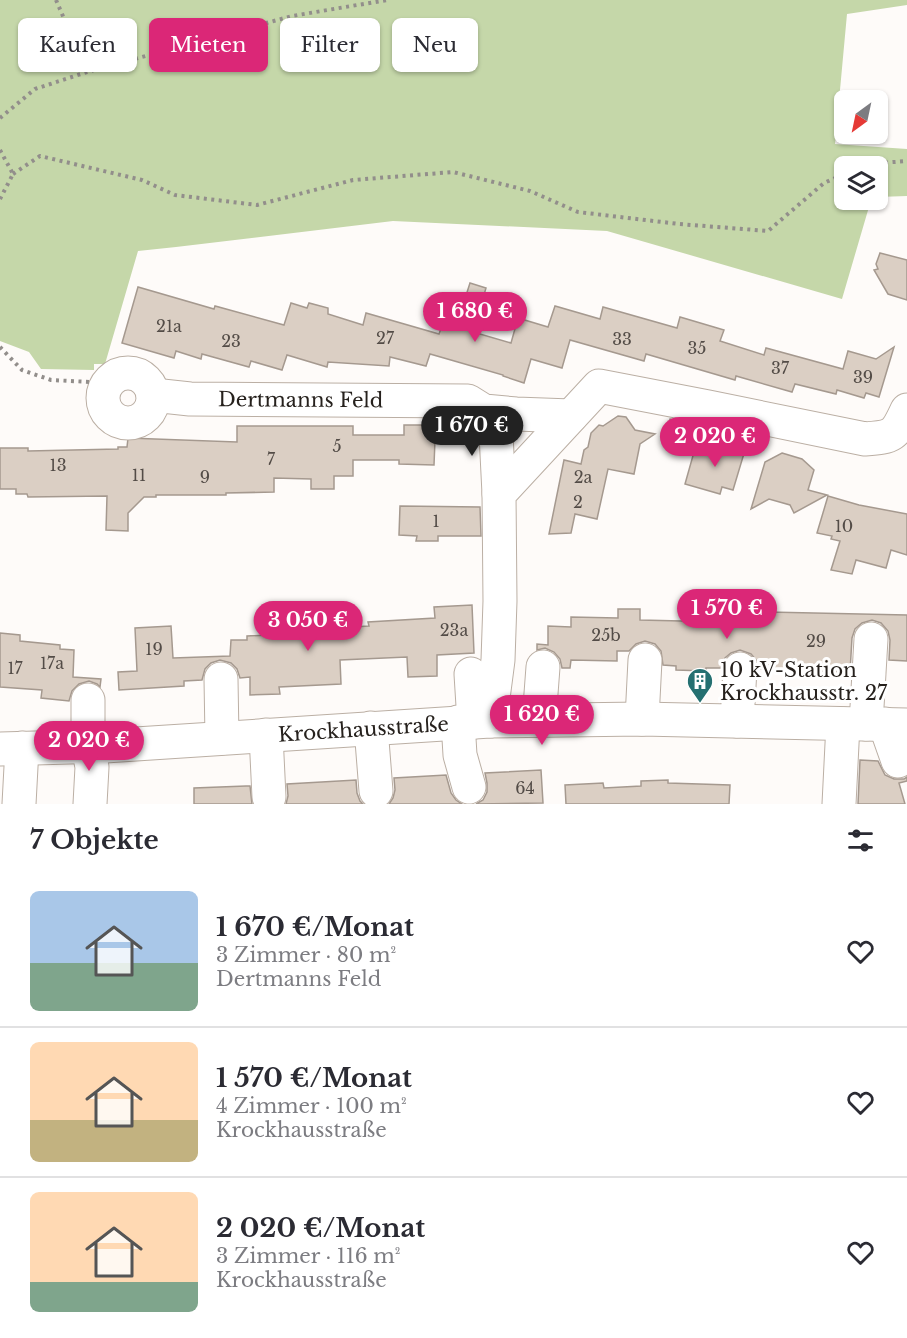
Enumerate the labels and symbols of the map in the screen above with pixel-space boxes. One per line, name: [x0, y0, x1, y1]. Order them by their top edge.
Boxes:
north arrow: [834, 90, 888, 144]
pin: 1 680 €: [420, 292, 530, 343]
house number: 21a: [156, 316, 182, 336]
house number: 27: [376, 328, 395, 348]
house number: 33: [612, 329, 632, 349]
house number: 23: [221, 331, 241, 351]
house number: 35: [688, 338, 706, 358]
house number: 37: [771, 358, 790, 378]
house number: 39: [853, 367, 873, 387]
street label: Dertmanns Feld: [218, 387, 384, 412]
pin: 1 670 €: [417, 406, 527, 457]
pin: 2 020 €: [660, 417, 770, 468]
house number: 5: [332, 436, 342, 456]
house number: 7: [267, 449, 276, 469]
house number: 13: [50, 455, 67, 475]
house number: 11: [132, 465, 146, 485]
house number: 9: [200, 467, 210, 487]
house number: 2a: [574, 467, 592, 487]
house number: 2: [573, 492, 583, 512]
house number: 1: [432, 511, 440, 531]
house number: 10: [835, 516, 853, 536]
pin: 1 570 €: [672, 589, 782, 640]
pin: 3 050 €: [253, 601, 363, 652]
house number: 23a: [440, 620, 468, 640]
house number: 25b: [591, 625, 621, 645]
house number: 29: [806, 631, 826, 651]
house number: 19: [145, 639, 163, 659]
house number: 17a: [40, 653, 64, 673]
house number: 17: [7, 658, 24, 678]
place label: 10 kV-Station Krockhausstr. 27: [720, 658, 888, 705]
building icon: 10 kV-Station Krockhausstr. 27: [685, 666, 715, 704]
pin: 1 620 €: [487, 695, 597, 746]
street label: Krockhausstraße: [277, 712, 449, 747]
pin: 2 020 €: [34, 721, 144, 772]
house number: 64: [515, 778, 535, 798]

